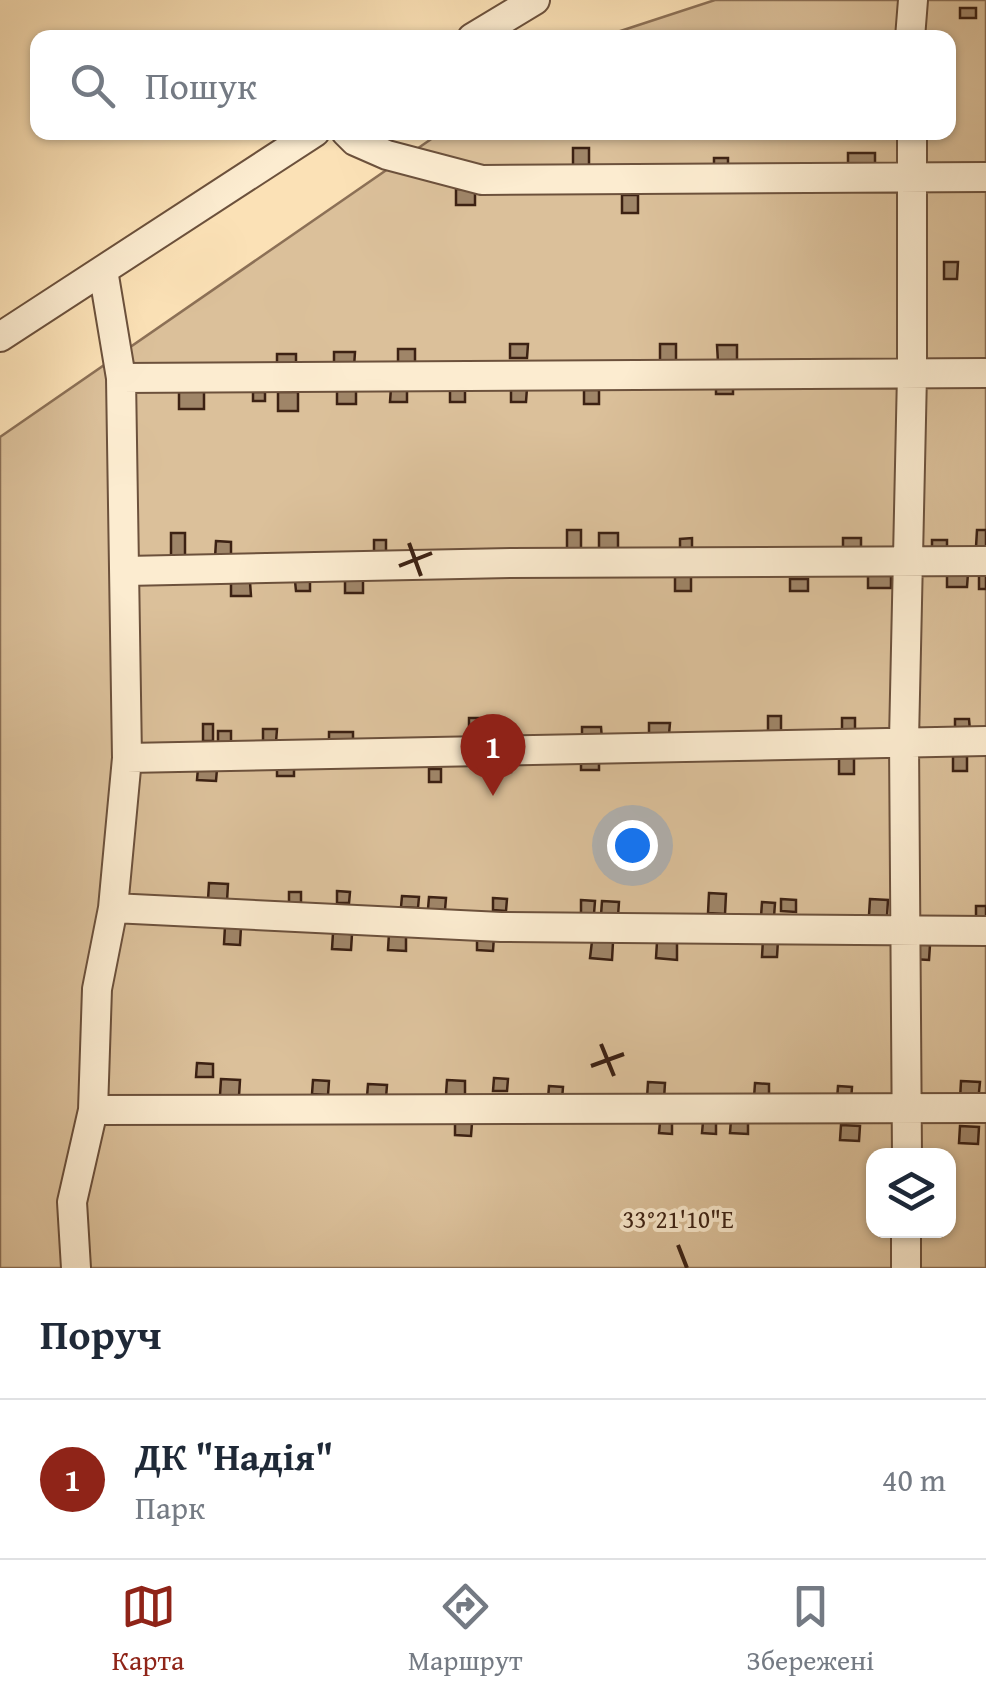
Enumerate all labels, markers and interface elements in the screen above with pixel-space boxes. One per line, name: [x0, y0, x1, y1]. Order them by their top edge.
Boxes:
search box: [30, 30, 956, 140]
text: Пошук: [145, 57, 257, 113]
icon: search: [65, 58, 120, 113]
pin: 1: [460, 714, 526, 796]
your location: [607, 820, 658, 871]
map controls: [866, 1148, 956, 1238]
button: layers: [866, 1148, 956, 1238]
text: 33°21'10"E: [622, 1201, 734, 1237]
text: Поруч: [40, 1303, 161, 1364]
text: ДК "Надія": [135, 1428, 333, 1484]
text: 1: [64, 1456, 81, 1503]
text: 40 m: [882, 1456, 946, 1503]
text: Парк: [135, 1484, 205, 1531]
tab: Карта: [112, 1579, 184, 1680]
tab: Маршрут: [408, 1579, 523, 1680]
tab: Збережені: [746, 1579, 874, 1680]

